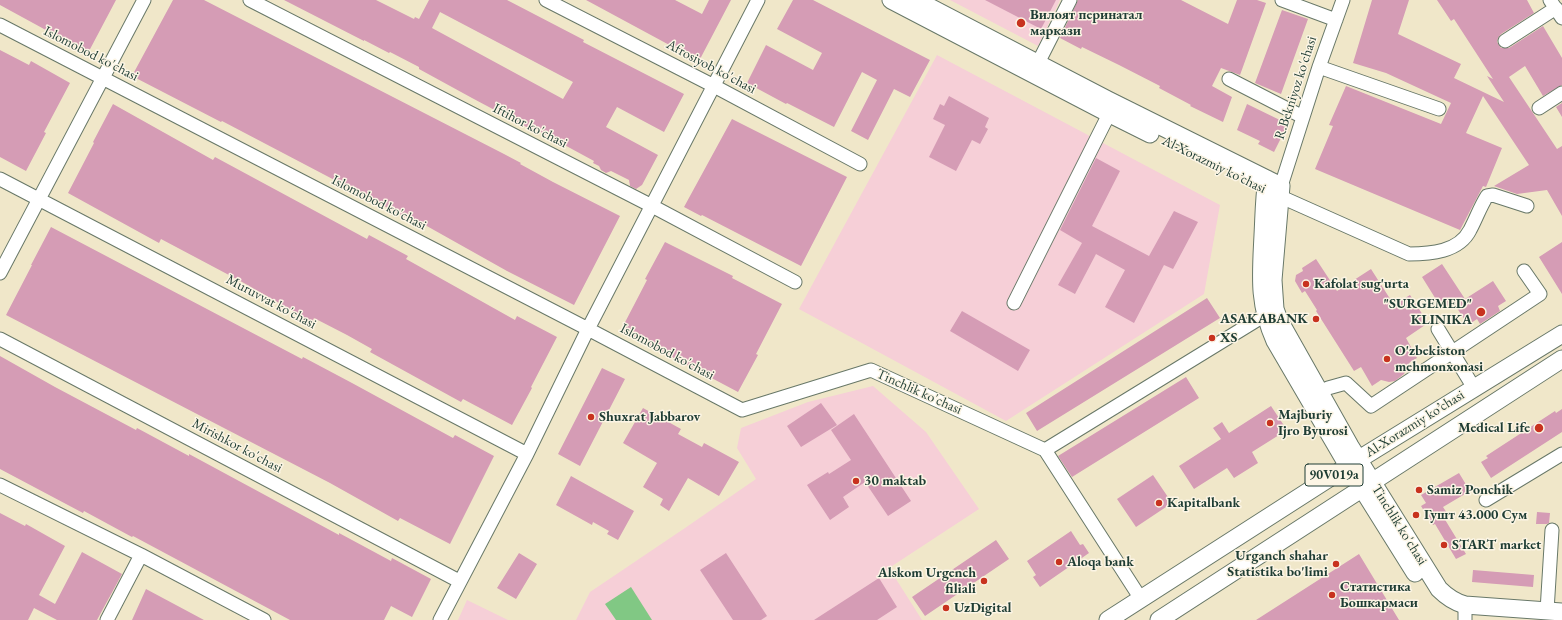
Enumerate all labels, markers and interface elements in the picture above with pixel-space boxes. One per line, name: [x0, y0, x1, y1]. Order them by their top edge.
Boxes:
place label: Вилоят перинатал маркази: [1030, 7, 1142, 40]
marker: Вилоят перинатал маркази: [1015, 17, 1027, 29]
street label: Islomobod ko'chasi: [41, 23, 141, 85]
street label: R.Bekniyoz ko'chasi: [1271, 34, 1321, 142]
street label: Afrosiyob ko'chasi: [663, 36, 759, 98]
street label: Iftihor ko'chasi: [490, 100, 570, 152]
street label: Al-Xorazmiy ko’chasi: [1159, 133, 1269, 197]
street label: Islomobod ko'chasi: [329, 172, 429, 234]
street label: Muruvvat ko'chasi: [223, 271, 319, 333]
place label: Kafolat sug'urta: [1314, 276, 1409, 292]
marker: Kafolat sug'urta: [1301, 279, 1311, 289]
place label: "SURGEMED" KLINIKA: [1384, 296, 1472, 328]
marker: "SURGEMED" KLINIKA: [1475, 306, 1487, 318]
place label: ASAKABANK: [1220, 311, 1308, 327]
marker: ASAKABANK: [1311, 314, 1321, 324]
street label: Islomobod ko'chasi: [617, 320, 717, 384]
place label: XS: [1220, 330, 1237, 346]
marker: XS: [1207, 333, 1217, 343]
place label: O'zbekiston mehmonxonasi: [1395, 343, 1483, 376]
marker: O'zbekiston mehmonxonasi: [1382, 354, 1392, 364]
street label: Tinchlik ko'chasi: [874, 366, 964, 418]
street label: Al-Xorazmiy ko’chasi: [1362, 387, 1468, 461]
place label: Majburiy Ijro Byurosi: [1278, 407, 1348, 440]
place label: Shuxrat Jabbarov: [599, 409, 700, 425]
marker: Shuxrat Jabbarov: [586, 412, 596, 422]
street label: Mirishkor ko'chasi: [189, 415, 285, 477]
marker: Majburiy Ijro Byurosi: [1265, 418, 1275, 428]
place label: Medical Life: [1458, 420, 1530, 436]
marker: Medical Life: [1533, 422, 1545, 434]
road number: 90V019a: [1305, 464, 1363, 486]
place label: 30 maktab: [864, 473, 926, 489]
marker: 30 maktab: [851, 476, 861, 486]
street label: Tinchlik ko'chasi: [1367, 482, 1431, 568]
place label: Samiz Ponchik: [1427, 482, 1513, 498]
marker: Samiz Ponchik: [1414, 485, 1424, 495]
place label: Kapitalbank: [1167, 495, 1240, 511]
marker: Kapitalbank: [1154, 498, 1164, 508]
place label: Гушт 43.000 Сум: [1424, 507, 1528, 523]
marker: Гушт 43.000 Сум: [1411, 510, 1421, 520]
place label: START market: [1452, 537, 1541, 553]
marker: START market: [1439, 540, 1449, 550]
place label: Urganch shahar Statistika bo'limi: [1227, 548, 1328, 580]
place label: Aloqa bank: [1067, 554, 1134, 570]
marker: Aloqa bank: [1054, 557, 1064, 567]
marker: Urganch shahar Statistika bo'limi: [1331, 559, 1341, 569]
place label: Alskom Urgench filiali: [878, 565, 976, 598]
marker: Alskom Urgench filiali: [979, 576, 989, 586]
place label: Статистика Бошкармаси: [1340, 579, 1418, 612]
marker: Статистика Бошкармаси: [1327, 590, 1337, 600]
place label: UzDigital: [954, 600, 1012, 616]
marker: UzDigital: [941, 603, 951, 613]

